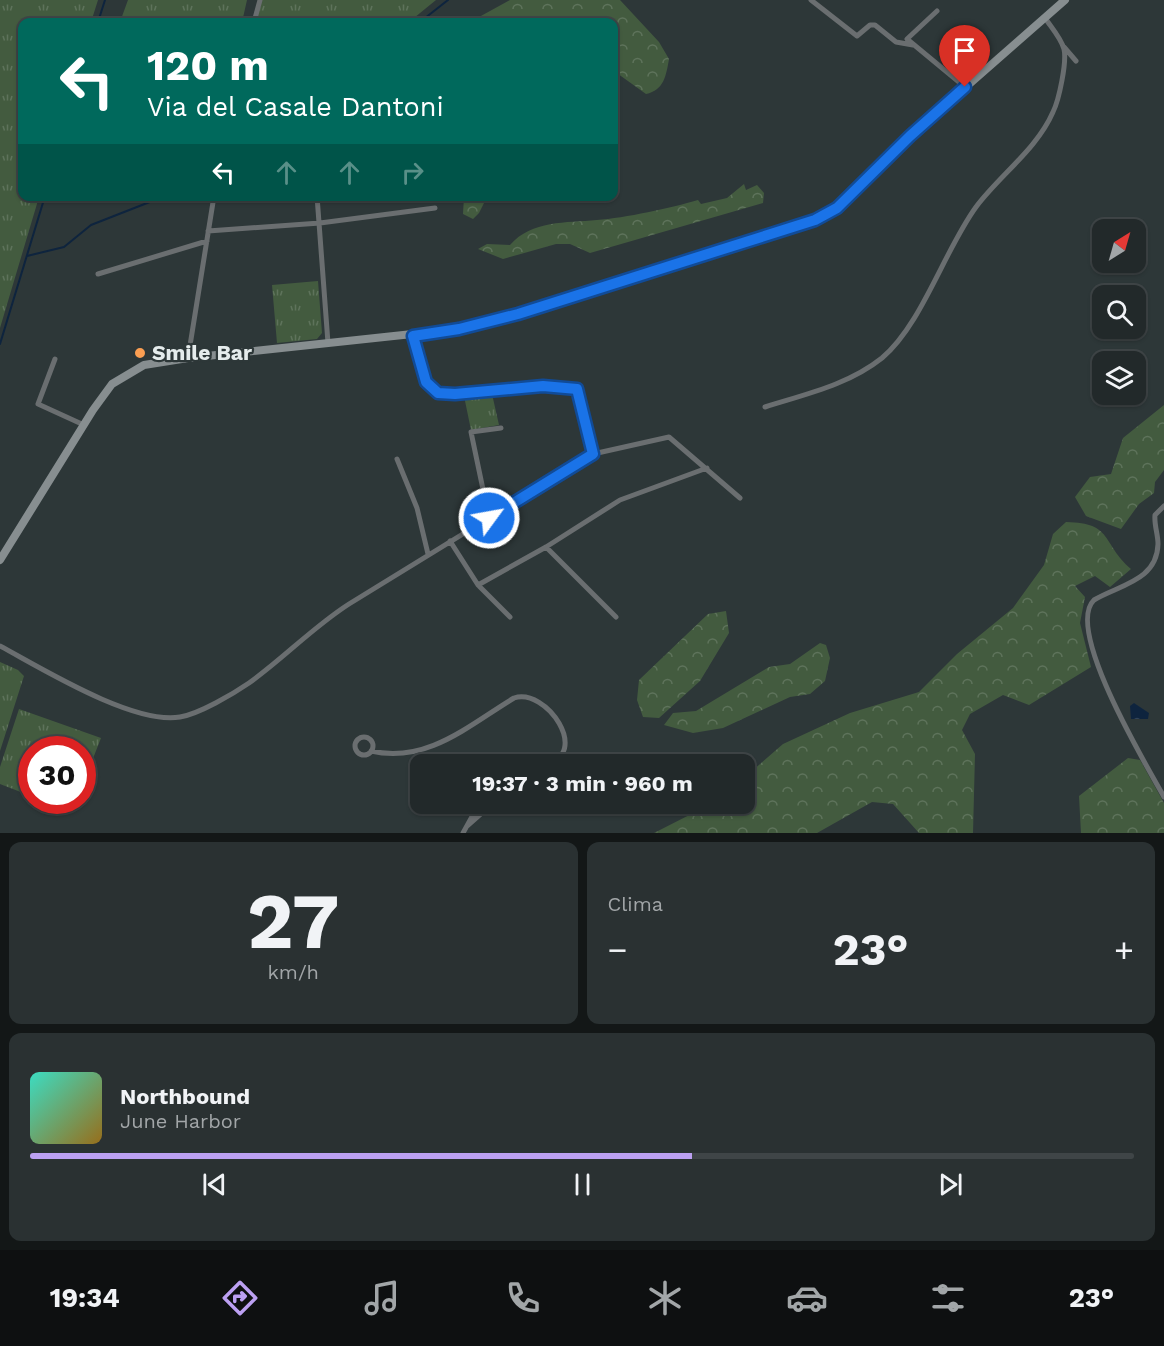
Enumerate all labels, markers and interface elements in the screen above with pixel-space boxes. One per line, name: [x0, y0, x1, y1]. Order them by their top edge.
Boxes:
pin: [939, 25, 990, 87]
icon: arrive: [948, 34, 981, 67]
text: 120 m: [147, 41, 269, 90]
icon: left: [48, 42, 126, 120]
text: Via del Casale Dantoni: [147, 91, 444, 123]
icon: left: [207, 156, 240, 189]
icon: ahead: [270, 156, 303, 189]
icon: ahead: [333, 156, 366, 189]
icon: right: [396, 156, 429, 189]
north arrow: [1092, 219, 1146, 273]
map controls: [1092, 219, 1146, 405]
button: search: [1092, 285, 1146, 339]
place label: Smile Bar: [152, 340, 252, 365]
marker: Smile Bar: [133, 346, 147, 360]
button: layers: [1092, 351, 1146, 405]
position arrow: [457, 486, 521, 550]
speed limit sign: 30: [18, 736, 96, 814]
text: 19:37 · 3 min · 960 m: [472, 771, 693, 796]
text: 27: [247, 875, 340, 967]
text: Clima: [608, 892, 663, 916]
text: 23°: [833, 923, 909, 976]
text: −: [608, 930, 627, 969]
text: +: [1114, 930, 1134, 969]
text: km/h: [267, 960, 319, 984]
text: Northbound: [120, 1084, 250, 1109]
text: June Harbor: [120, 1109, 241, 1133]
icon: previous: [198, 1168, 231, 1201]
icon: pause: [566, 1168, 599, 1201]
icon: next: [934, 1168, 967, 1201]
icon: directions: [219, 1277, 261, 1319]
icon: music: [361, 1277, 403, 1319]
icon: phone: [502, 1277, 544, 1319]
icon: climate: [644, 1277, 686, 1319]
icon: car: [786, 1277, 828, 1319]
icon: filters: [927, 1277, 969, 1319]
text: 19:34: [50, 1282, 120, 1314]
text: 23°: [1069, 1282, 1114, 1314]

